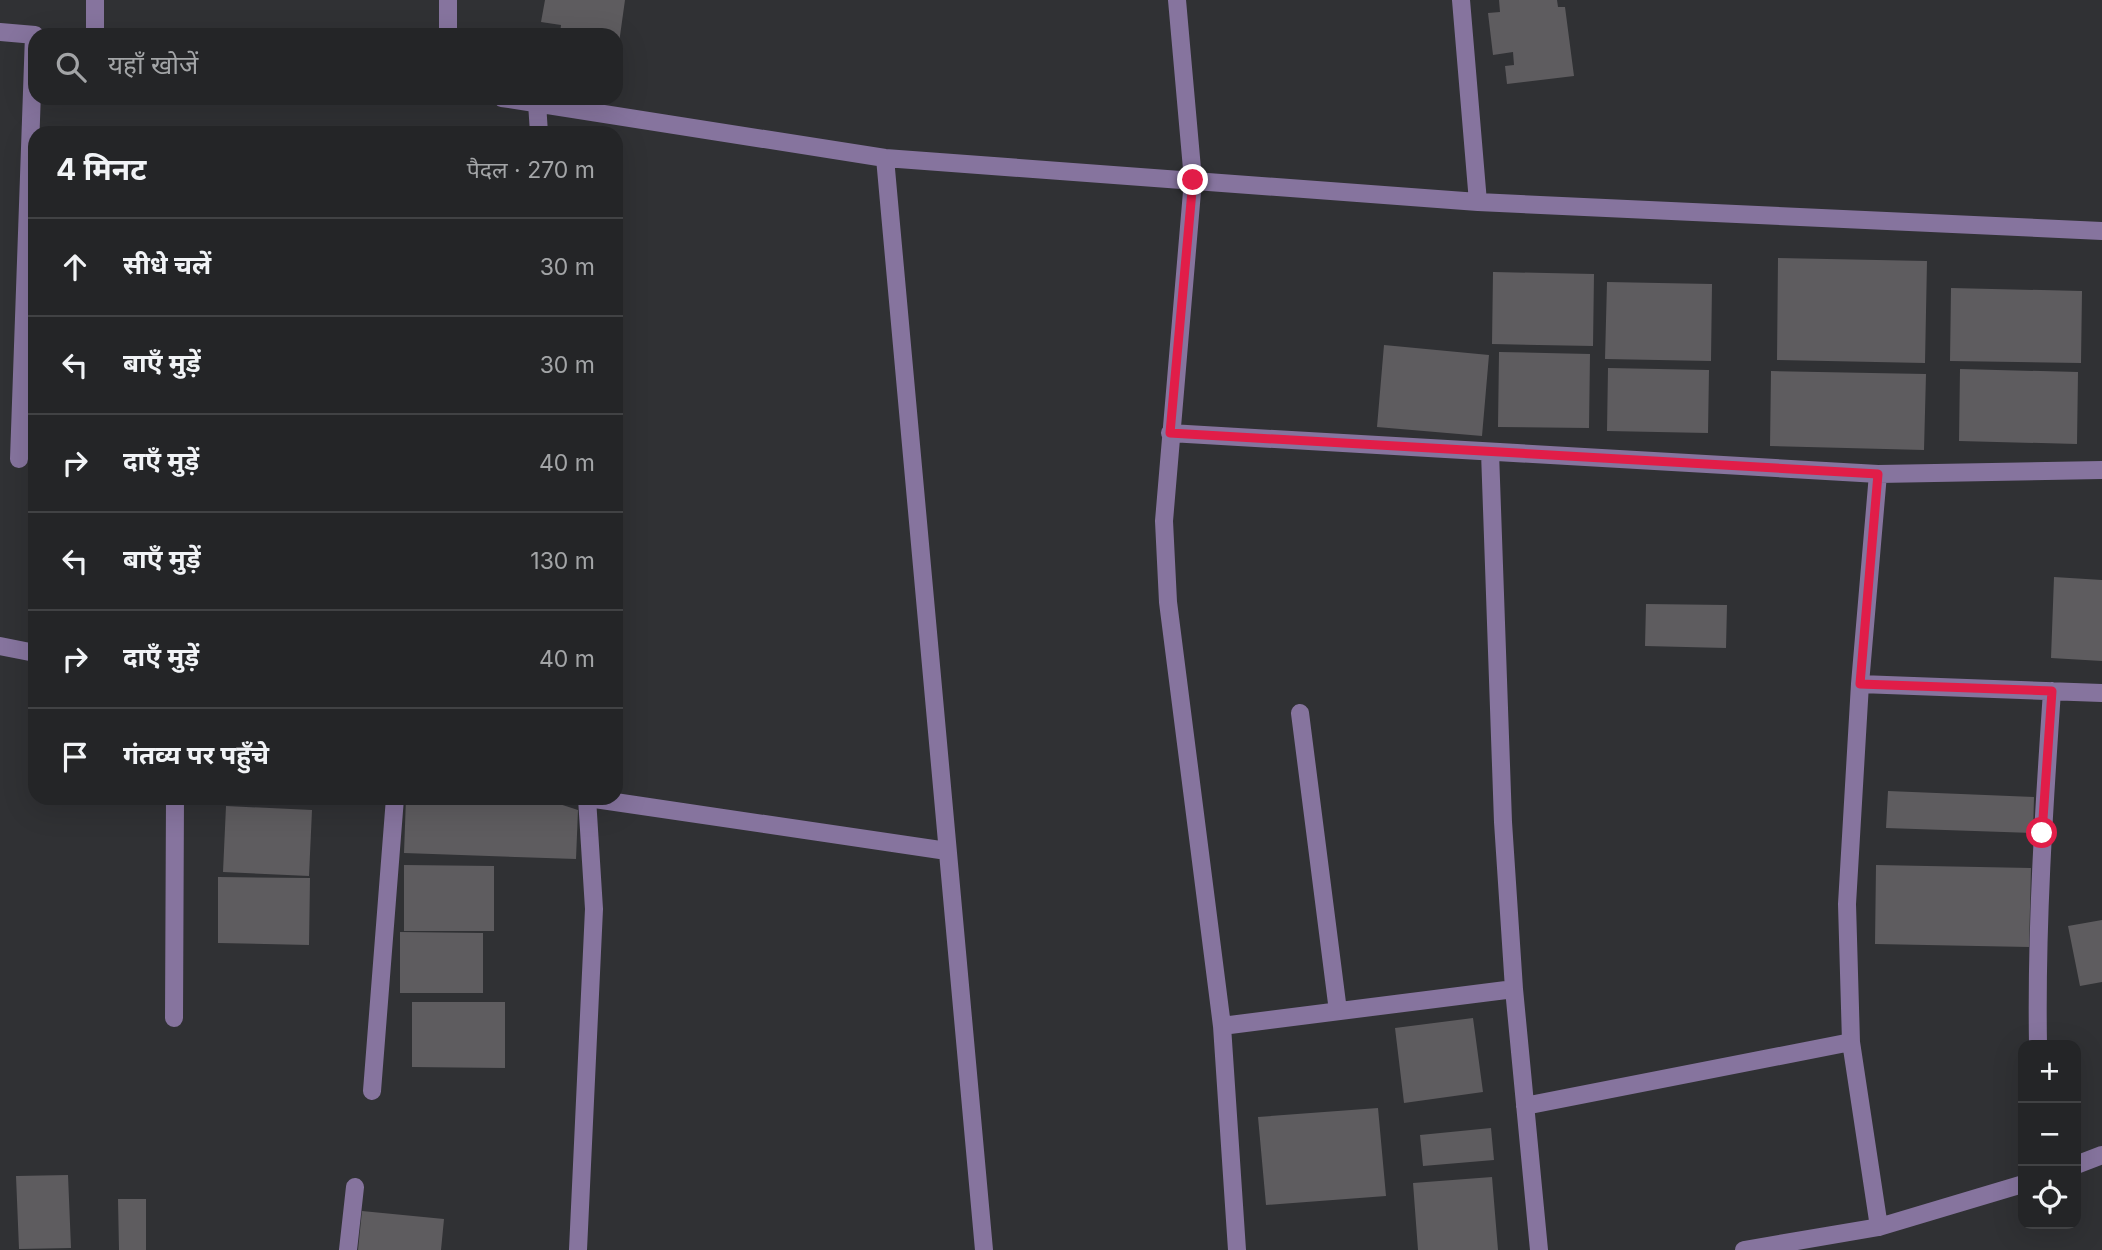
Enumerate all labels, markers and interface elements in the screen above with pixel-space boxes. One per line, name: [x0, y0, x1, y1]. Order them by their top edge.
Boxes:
search box: [28, 28, 623, 105]
icon: search: [52, 48, 90, 86]
text: यहाँ खोजें: [108, 49, 198, 80]
text: 4 मिनट: [56, 151, 146, 187]
text: पैदल · 270 m: [467, 156, 595, 184]
route end: [1177, 164, 1208, 195]
icon: ahead: [56, 248, 94, 286]
text: सीधे चलें: [123, 249, 211, 280]
text: 30 m: [540, 253, 595, 281]
icon: left: [56, 346, 94, 384]
text: बाएँ मुड़ें: [123, 347, 200, 378]
text: 30 m: [540, 351, 595, 379]
icon: right: [56, 444, 94, 482]
text: दाएँ मुड़ें: [123, 445, 199, 476]
text: 40 m: [539, 449, 595, 477]
icon: left: [56, 542, 94, 580]
text: बाएँ मुड़ें: [123, 543, 200, 574]
text: 130 m: [530, 547, 595, 575]
icon: right: [56, 640, 94, 678]
text: दाएँ मुड़ें: [123, 641, 199, 672]
text: 40 m: [539, 645, 595, 673]
icon: arrive: [56, 738, 94, 776]
text: गंतव्य पर पहुँचे: [123, 739, 269, 770]
route start: [2026, 817, 2057, 848]
map controls: [2018, 1040, 2081, 1229]
button: +: [2018, 1040, 2081, 1103]
button: −: [2018, 1103, 2081, 1166]
button: locate: [2018, 1166, 2081, 1229]

